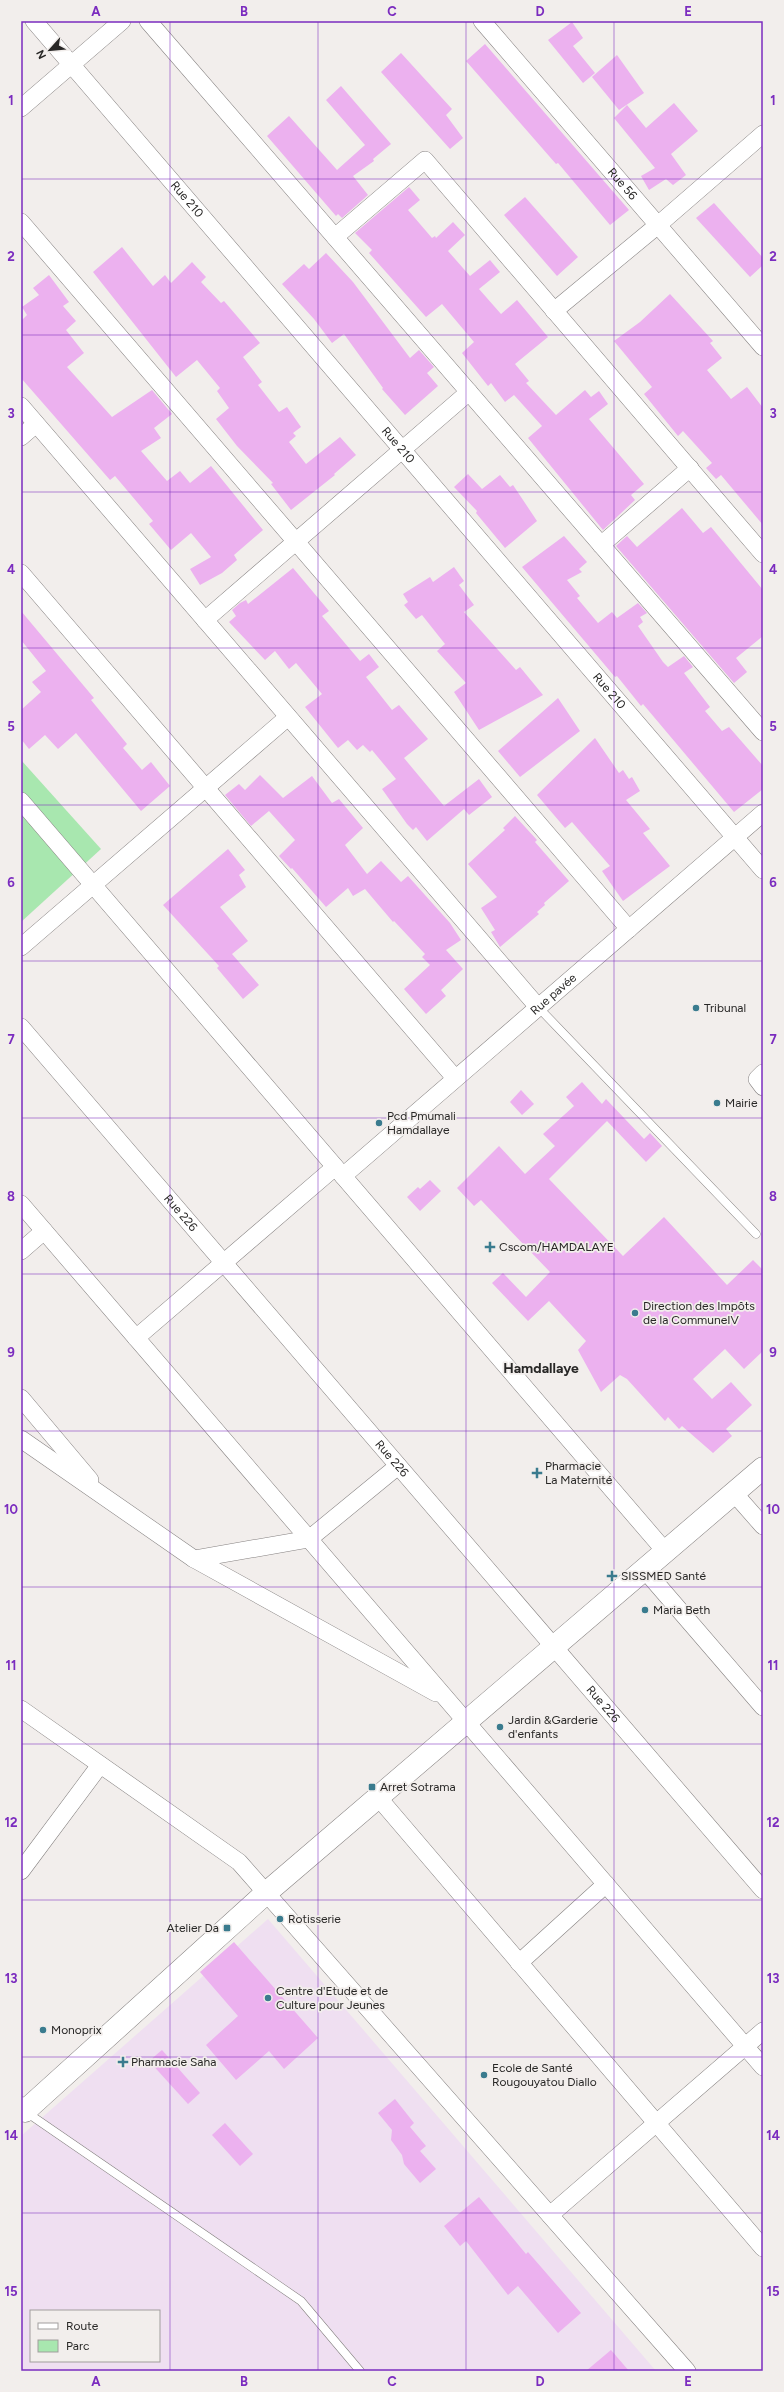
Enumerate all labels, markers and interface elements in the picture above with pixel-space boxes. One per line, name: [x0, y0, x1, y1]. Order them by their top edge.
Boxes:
text: A: [91, 4, 101, 19]
text: B: [240, 4, 248, 19]
text: C: [387, 4, 397, 19]
text: D: [535, 4, 545, 19]
text: E: [684, 4, 692, 19]
north arrow: [30, 30, 70, 70]
text: N: [34, 48, 49, 61]
text: 1: [8, 93, 14, 108]
text: 1: [770, 93, 776, 108]
street label: Rue 56: [605, 165, 640, 203]
street label: Rue 210: [168, 178, 207, 220]
text: 2: [7, 249, 15, 264]
text: 2: [769, 249, 777, 264]
text: 3: [7, 406, 15, 421]
text: 3: [769, 406, 777, 421]
street label: Rue 210: [379, 424, 418, 466]
text: 4: [7, 562, 15, 577]
text: 4: [769, 562, 777, 577]
street label: Rue 210: [590, 670, 629, 712]
text: 5: [7, 719, 15, 734]
text: 5: [769, 719, 777, 734]
text: 6: [7, 875, 15, 890]
text: 6: [769, 875, 777, 890]
street label: Rue pavée: [528, 970, 579, 1018]
place label: Tribunal: [704, 1001, 746, 1015]
marker: Tribunal: [691, 1003, 701, 1013]
text: 7: [7, 1032, 15, 1047]
text: 7: [769, 1032, 777, 1047]
place label: Mairie: [725, 1096, 758, 1110]
marker: Mairie: [712, 1098, 722, 1108]
place label: Pcd Pmumali Hamdallaye: [387, 1109, 456, 1137]
marker: Pcd Pmumali Hamdallaye: [374, 1118, 384, 1128]
text: 8: [7, 1189, 15, 1204]
text: 8: [769, 1189, 777, 1204]
street label: Rue 226: [161, 1192, 201, 1234]
place label: Cscom/HAMDALAYE: [499, 1240, 614, 1254]
marker: Cscom/HAMDALAYE: [484, 1241, 496, 1253]
place label: Direction des Impôts de la CommuneIV: [643, 1299, 755, 1327]
marker: Direction des Impôts de la CommuneIV: [630, 1308, 640, 1318]
text: 9: [7, 1345, 15, 1360]
text: 9: [769, 1345, 777, 1360]
district label: Hamdallaye: [503, 1360, 579, 1377]
street label: Rue 226: [372, 1437, 412, 1480]
place label: Pharmacie La Maternité: [545, 1459, 613, 1487]
marker: Pharmacie La Maternité: [532, 1468, 542, 1478]
text: 10: [4, 1502, 18, 1517]
text: 10: [766, 1502, 780, 1517]
place label: SISSMED Santé: [621, 1569, 707, 1583]
marker: SISSMED Santé: [606, 1570, 618, 1582]
place label: Maria Beth: [653, 1603, 711, 1617]
marker: Maria Beth: [640, 1605, 650, 1615]
text: 11: [6, 1658, 16, 1673]
text: 11: [768, 1658, 778, 1673]
street label: Rue 226: [584, 1683, 623, 1726]
place label: Jardin &Garderie d'enfants: [508, 1713, 598, 1741]
marker: Jardin &Garderie d'enfants: [495, 1722, 505, 1732]
place label: Arret Sotrama: [380, 1780, 456, 1794]
marker: Arret Sotrama: [367, 1782, 377, 1792]
text: 12: [4, 1815, 18, 1830]
text: 12: [766, 1815, 780, 1830]
place label: Rotisserie: [288, 1912, 341, 1926]
marker: Rotisserie: [275, 1914, 285, 1924]
place label: Atelier Da: [166, 1921, 219, 1935]
marker: Atelier Da: [222, 1923, 232, 1933]
text: 13: [5, 1971, 17, 1986]
text: 13: [767, 1971, 779, 1986]
place label: Centre d'Etude et de Culture pour Jeunes: [276, 1984, 388, 2012]
marker: Centre d'Etude et de Culture pour Jeunes: [263, 1993, 273, 2003]
place label: Monoprix: [51, 2023, 102, 2037]
marker: Monoprix: [38, 2025, 48, 2035]
place label: Pharmacie Saha: [131, 2055, 216, 2069]
marker: Pharmacie Saha: [118, 2057, 128, 2067]
place label: Ecole de Santé Rougouyatou Diallo: [492, 2061, 597, 2089]
marker: Ecole de Santé Rougouyatou Diallo: [479, 2070, 489, 2080]
text: 14: [4, 2128, 18, 2143]
text: 14: [766, 2128, 780, 2143]
text: 15: [4, 2284, 18, 2299]
text: 15: [766, 2284, 780, 2299]
legend: [30, 2310, 160, 2362]
text: Route: [66, 2319, 99, 2333]
text: Parc: [66, 2339, 90, 2353]
text: A: [91, 2374, 101, 2389]
text: B: [240, 2374, 248, 2389]
text: C: [387, 2374, 397, 2389]
text: D: [535, 2374, 545, 2389]
text: E: [684, 2374, 692, 2389]

